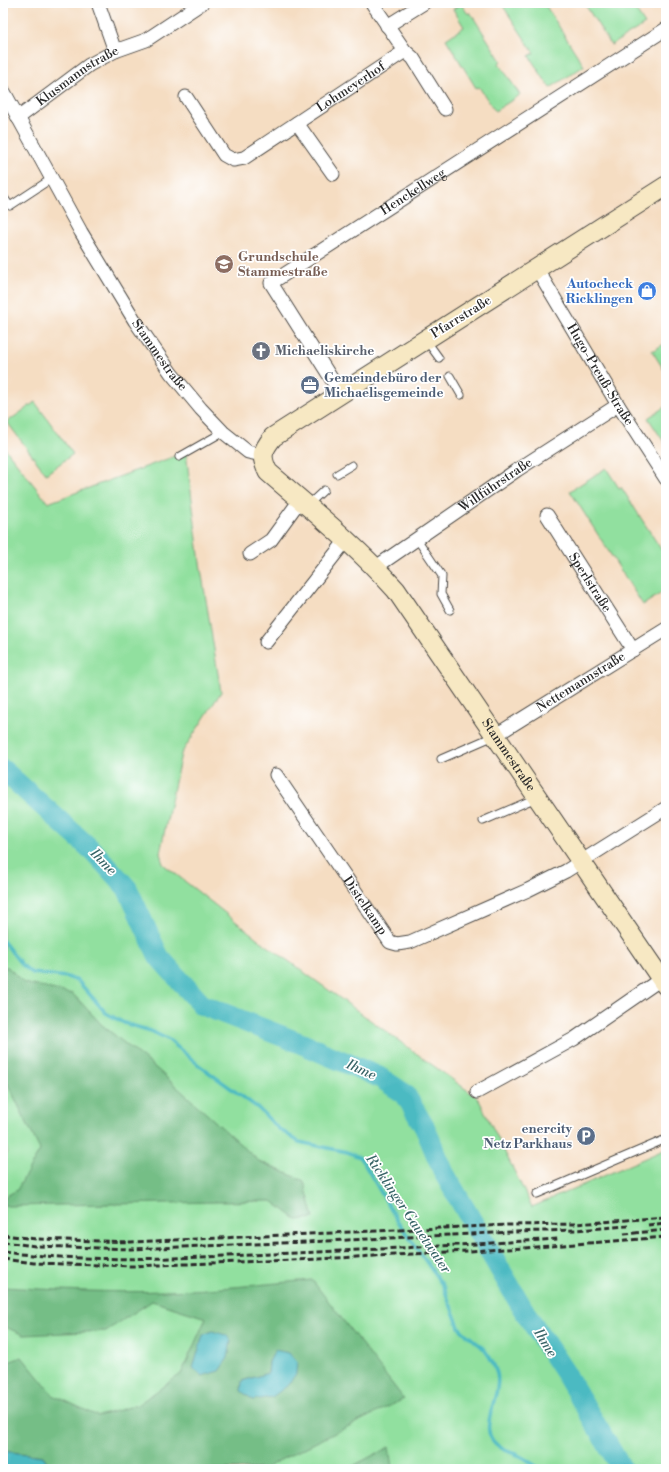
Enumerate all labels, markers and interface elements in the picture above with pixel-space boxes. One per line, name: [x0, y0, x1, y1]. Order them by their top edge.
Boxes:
street label: Klusmannstraße: [33, 42, 122, 110]
street label: Lohmeyerhof: [313, 58, 389, 116]
street label: Henckellweg: [377, 165, 449, 219]
place label: Grundschule Stammestraße: [238, 249, 328, 280]
school or university icon: Grundschule Stammestraße: [213, 253, 235, 275]
place label: Autocheck Ricklingen: [566, 276, 634, 307]
shop icon: Autocheck Ricklingen: [636, 280, 658, 302]
street label: Pfarrstraße: [428, 292, 494, 342]
street label: Stammestraße: [128, 316, 191, 395]
street label: Hugo-Preuß-Straße: [563, 321, 637, 429]
church icon: Michaeliskirche: [250, 340, 272, 362]
place label: Michaeliskirche: [275, 343, 374, 359]
place label: Gemeindebüro der Michaelisgemeinde: [324, 370, 443, 401]
office icon: Gemeindebüro der Michaelisgemeinde: [299, 374, 321, 396]
street label: Willführstraße: [455, 454, 536, 516]
street label: Sperlstraße: [565, 550, 615, 616]
street label: Nettemannstraße: [533, 648, 629, 716]
street label: Stammestraße: [478, 716, 539, 795]
water label: Ihme: [85, 844, 120, 880]
street label: Distelkamp: [339, 873, 391, 938]
water label: Ihme: [342, 1055, 379, 1085]
place label: enercity Netz Parkhaus: [484, 1121, 572, 1152]
parking icon: enercity Netz Parkhaus: [575, 1125, 597, 1147]
water label: Ricklinger Gauetwater: [361, 1150, 455, 1278]
water label: Ihme: [529, 1324, 561, 1361]

